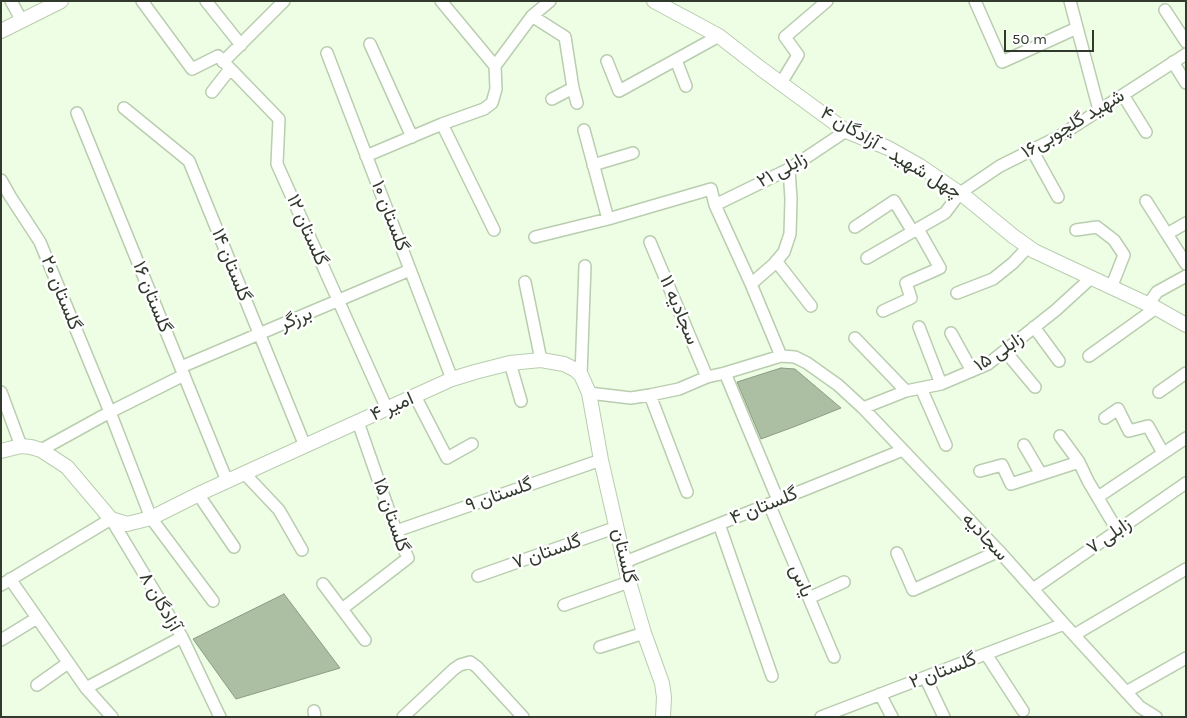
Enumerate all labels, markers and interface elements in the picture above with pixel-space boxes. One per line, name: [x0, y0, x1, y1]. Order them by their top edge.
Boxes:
scale bar: [1007, 20, 1097, 52]
text: 50 m: [1012, 30, 1047, 48]
street label: شهید گلچوبی۱۶: [1017, 84, 1129, 164]
street label: چهل شهید - آزادگان ۴: [816, 102, 966, 204]
street label: زابلی ۲۱: [753, 147, 811, 193]
street label: گلستان ۱۰: [366, 178, 414, 254]
street label: گلستان ۱۲: [281, 191, 333, 269]
street label: گلستان ۱۴: [206, 225, 256, 305]
street label: گلستان ۲۰: [36, 253, 86, 333]
street label: گلستان ۱۶: [127, 258, 177, 336]
street label: سجادیه ۱۱: [654, 272, 704, 348]
street label: برزگر: [276, 302, 316, 336]
street label: زابلی ۱۵: [970, 327, 1028, 377]
street label: امیر ۴: [367, 387, 417, 427]
street label: گلستان ۹: [463, 473, 535, 517]
street label: گلستان ۱۵: [368, 475, 414, 555]
street label: گلستان ۴: [727, 482, 801, 530]
street label: سجادیه: [957, 508, 1013, 566]
street label: زابلی ۷: [1082, 513, 1136, 559]
street label: گلستان: [607, 526, 641, 586]
street label: گلستان ۷: [510, 530, 584, 574]
street label: یاس: [784, 561, 818, 601]
street label: آزادگان ۸: [134, 568, 186, 636]
street label: گلستان ۲: [906, 648, 980, 694]

